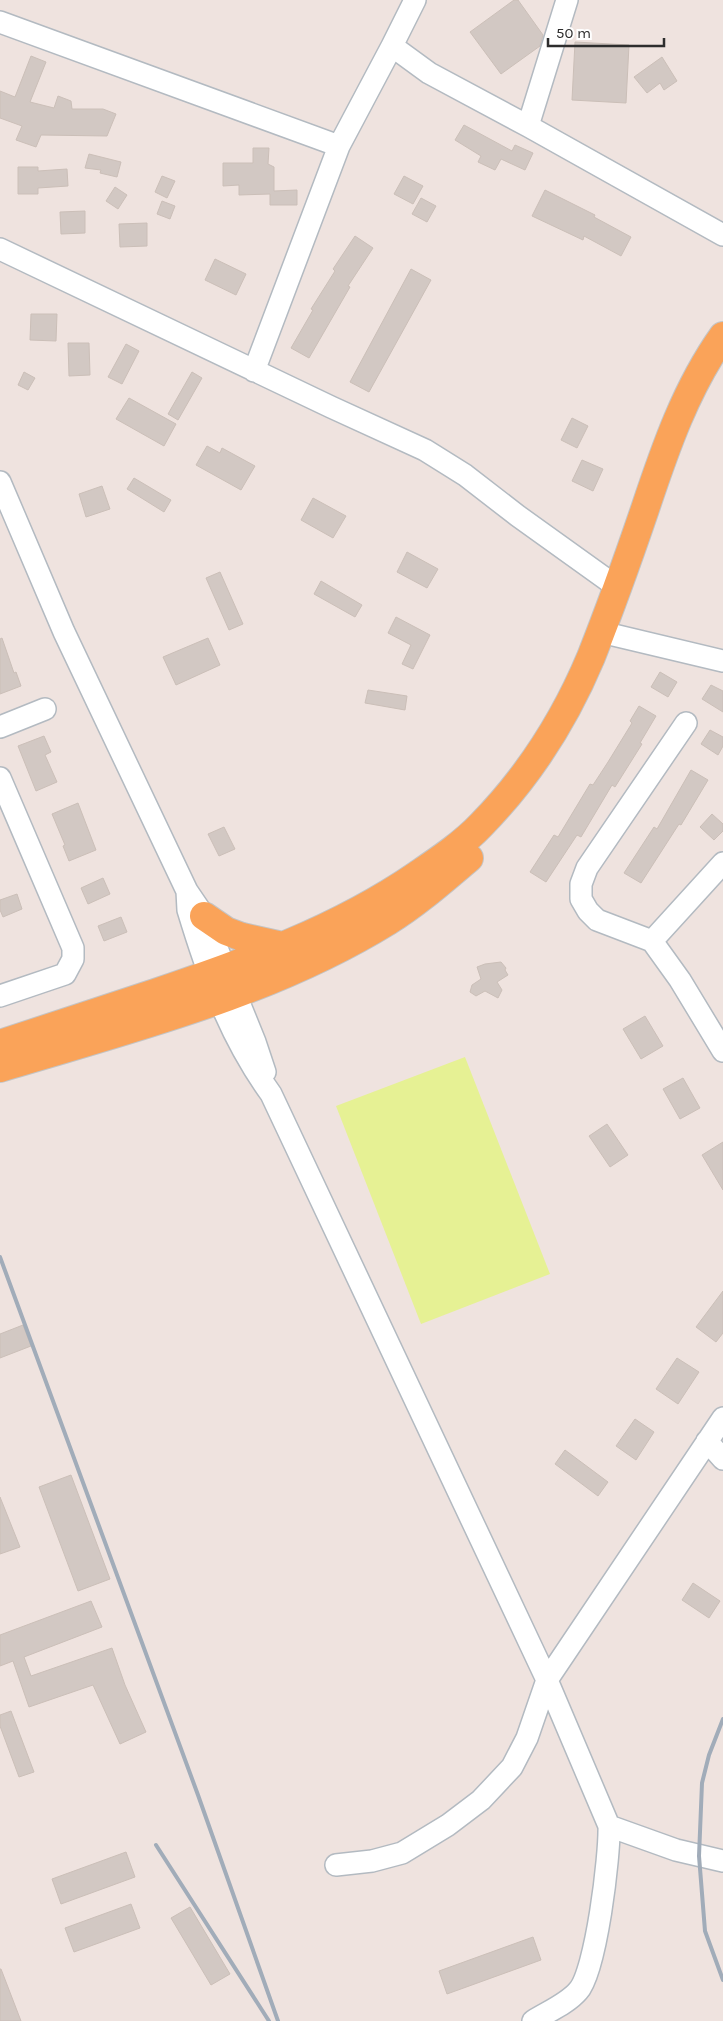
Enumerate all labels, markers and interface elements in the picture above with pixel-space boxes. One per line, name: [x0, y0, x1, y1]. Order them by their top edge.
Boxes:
scale bar: [548, 15, 664, 47]
text: 50 m: [556, 24, 591, 42]

